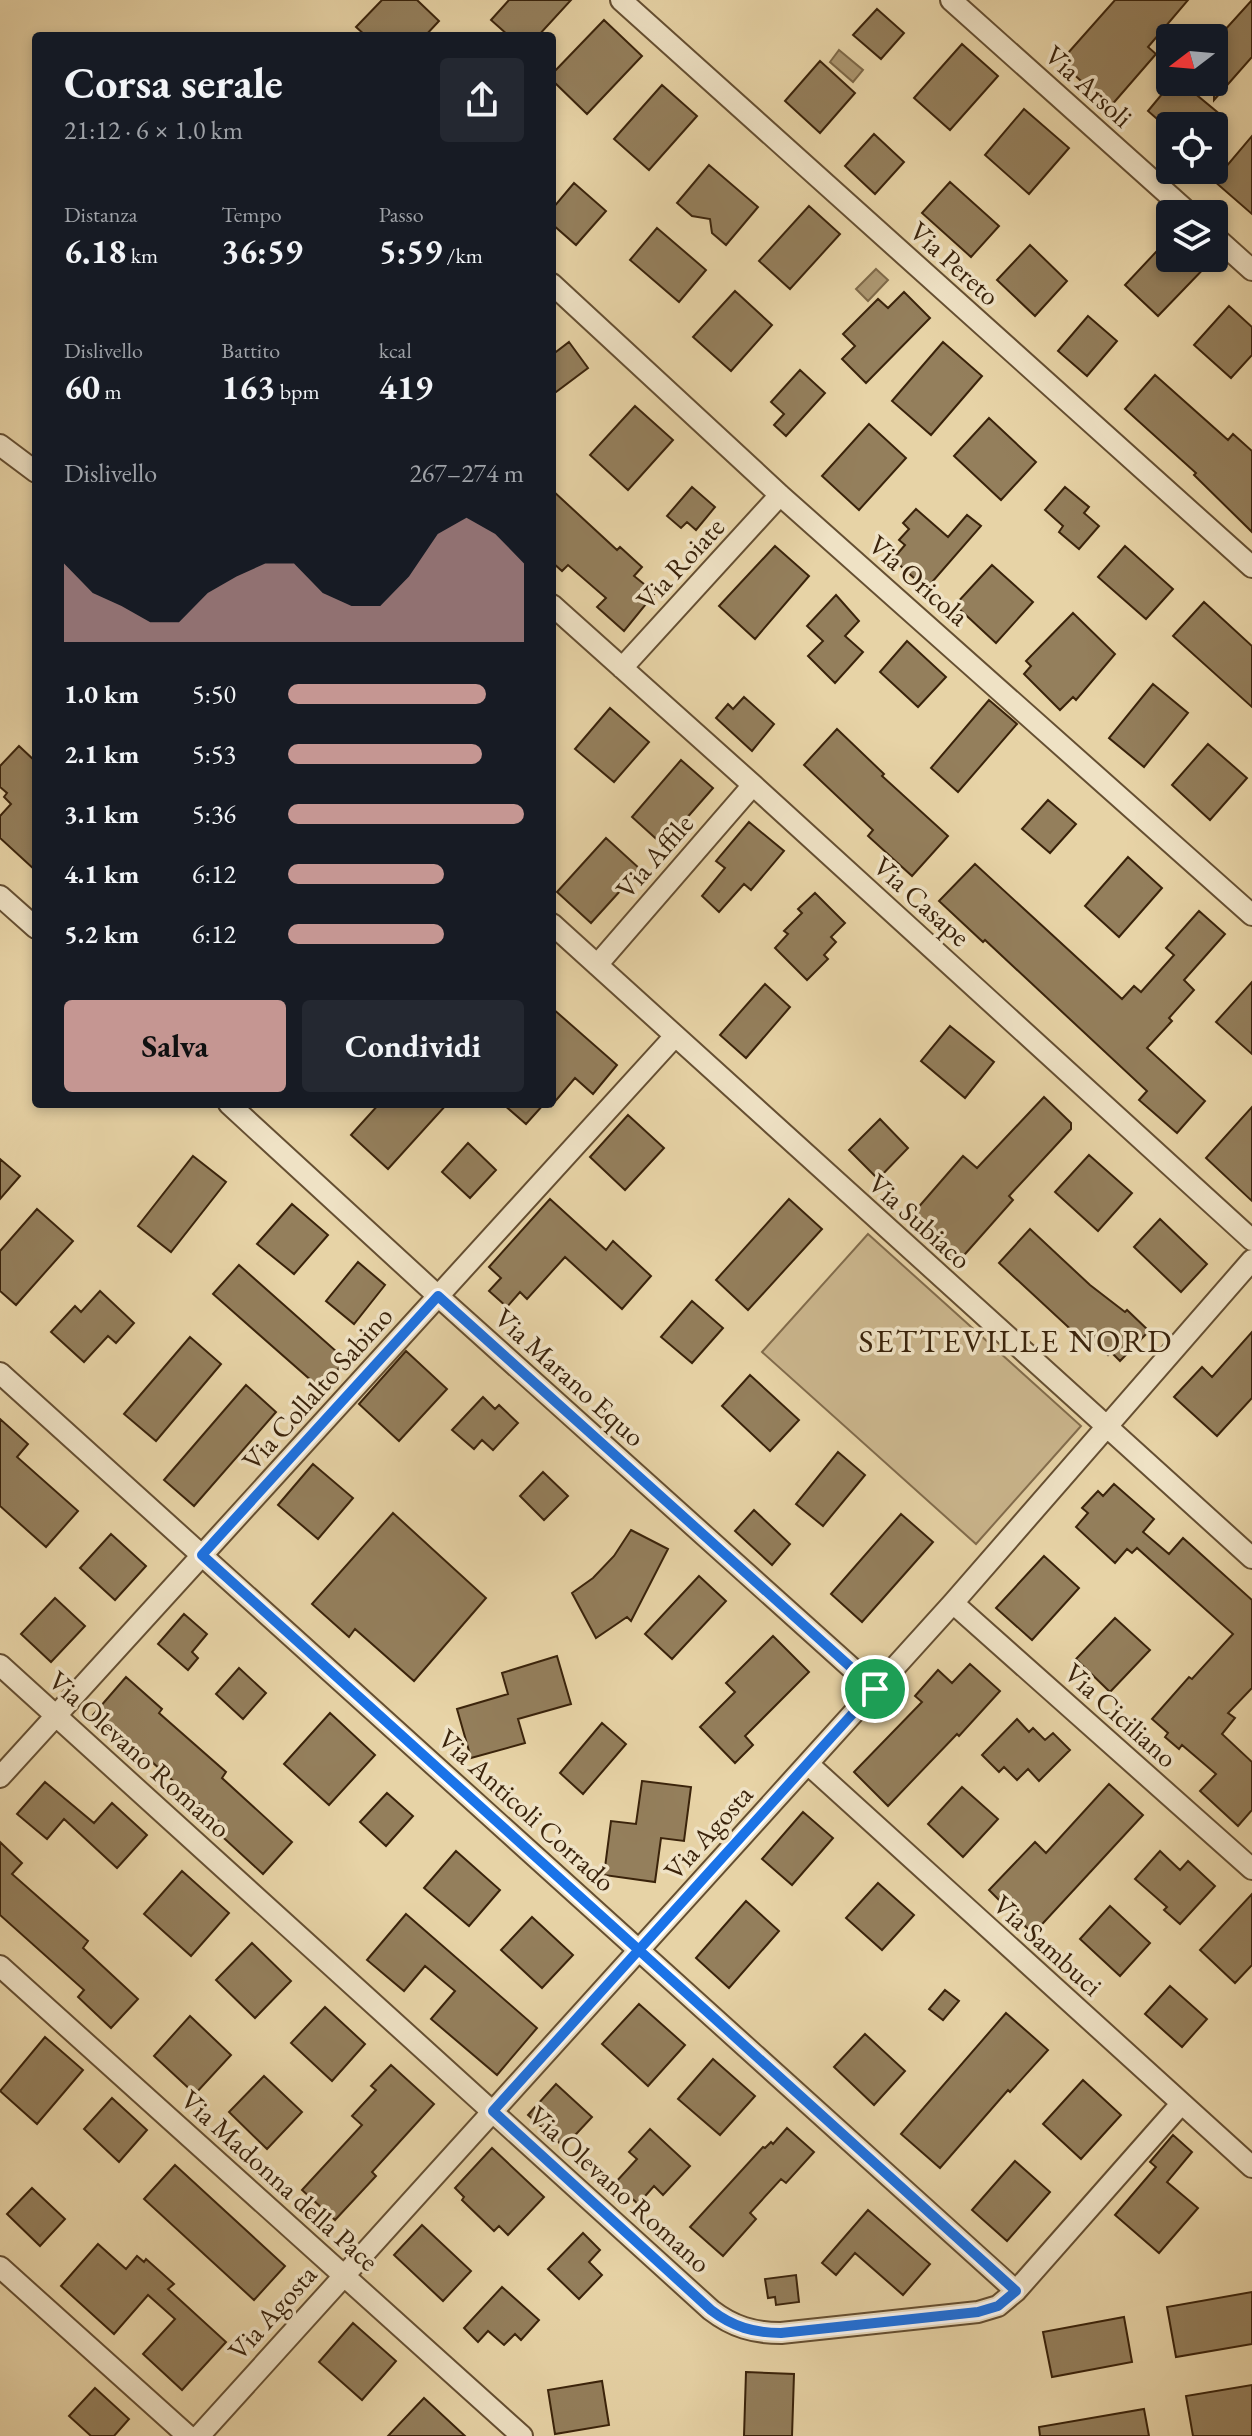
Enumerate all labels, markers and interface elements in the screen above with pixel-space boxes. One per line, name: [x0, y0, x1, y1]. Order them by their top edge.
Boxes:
north arrow: [1156, 24, 1228, 96]
map controls: [1156, 24, 1228, 272]
street label: Via Arsoli: [1037, 37, 1141, 135]
text: Corsa serale: [64, 54, 283, 111]
button: share: [440, 58, 524, 142]
button: locate: [1156, 112, 1228, 184]
text: 21:12 · 6 × 1.0 km: [64, 113, 243, 147]
text: Distanza: [64, 200, 137, 229]
text: Tempo: [221, 200, 282, 229]
text: Passo: [379, 200, 424, 229]
button: layers: [1156, 200, 1228, 272]
street label: Via Pereto: [902, 213, 1008, 313]
text: 6.18: [64, 229, 126, 273]
text: 36:59: [221, 229, 303, 273]
text: 5:59: [379, 229, 442, 273]
text: km: [126, 241, 158, 270]
text: /km: [442, 241, 483, 270]
text: Dislivello: [64, 336, 143, 365]
text: Battito: [221, 336, 280, 365]
text: kcal: [379, 336, 412, 365]
text: 60: [64, 365, 100, 409]
text: 163: [221, 365, 275, 409]
text: 419: [379, 365, 433, 409]
text: m: [100, 377, 122, 406]
text: bpm: [275, 377, 320, 406]
text: Dislivello: [64, 456, 157, 490]
text: 267–274 m: [409, 456, 524, 490]
street label: Via Roiate: [628, 509, 732, 617]
street label: Via Oricola: [861, 527, 977, 634]
text: 1.0 km: [64, 677, 139, 711]
text: 5:50: [192, 677, 236, 711]
text: 2.1 km: [64, 737, 139, 771]
text: 5:53: [192, 737, 236, 771]
text: 3.1 km: [64, 797, 139, 831]
text: 5:36: [192, 797, 236, 831]
street label: Via Affile: [607, 806, 701, 906]
street label: Via Casape: [866, 848, 978, 954]
text: 4.1 km: [64, 857, 139, 891]
text: 6:12: [192, 857, 236, 891]
text: 5.2 km: [64, 917, 139, 951]
text: 6:12: [192, 917, 236, 951]
button: Salva: [64, 1000, 286, 1092]
button: Condividi: [302, 1000, 524, 1092]
street label: Via Subiaco: [861, 1165, 979, 1277]
street label: Via Collalto Sabino: [234, 1298, 400, 1478]
street label: Via Marano Equo: [487, 1300, 653, 1454]
district label: SETTEVILLE NORD: [859, 1320, 1173, 1362]
pin: [841, 1655, 909, 1723]
street label: Via Ciciliano: [1057, 1655, 1185, 1775]
street label: Via Olevano Romano: [41, 1662, 239, 1846]
icon: arrive: [853, 1667, 897, 1711]
street label: Via Anticoli Corrado: [431, 1721, 623, 1899]
street label: Via Agosta: [656, 1776, 761, 1887]
street label: Via Sambuci: [986, 1886, 1110, 2004]
street label: Via Madonna della Pace: [173, 2082, 387, 2279]
street label: Via Olevano Romano: [521, 2097, 719, 2281]
street label: Via Agosta: [220, 2256, 325, 2367]

